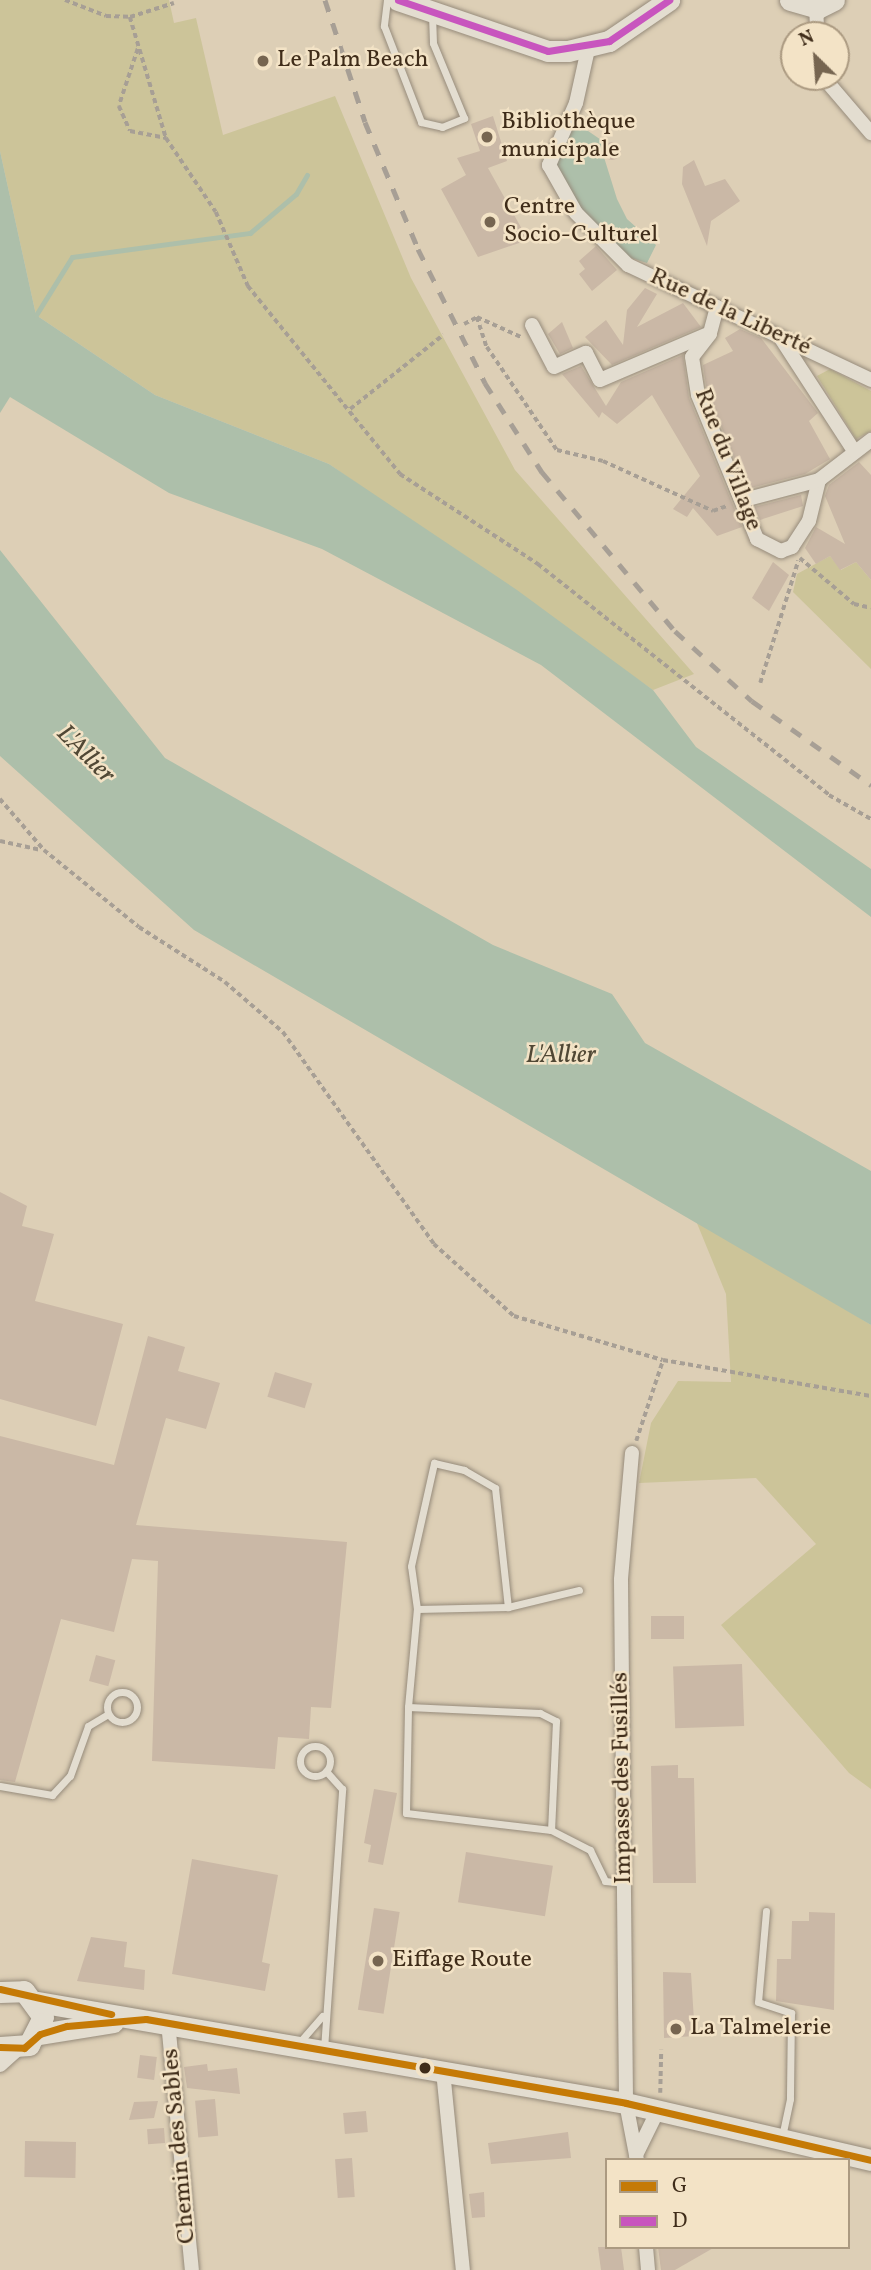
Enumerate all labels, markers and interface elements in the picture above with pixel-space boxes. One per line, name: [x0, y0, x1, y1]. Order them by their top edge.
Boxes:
north arrow: [780, 21, 850, 91]
text: N: [795, 24, 819, 53]
place label: Le Palm Beach: [277, 47, 428, 75]
marker: Le Palm Beach: [255, 53, 271, 69]
place label: Bibliothèque municipale: [501, 109, 635, 165]
marker: Bibliothèque municipale: [479, 129, 495, 145]
place label: Centre Socio-Culturel: [504, 194, 658, 250]
marker: Centre Socio-Culturel: [482, 214, 498, 230]
street label: Rue de la Liberté: [645, 263, 815, 363]
street label: Rue du Village: [687, 385, 767, 535]
water label: L'Allier: [49, 719, 121, 791]
water label: L'Allier: [526, 1040, 596, 1072]
street label: Impasse des Fusillés: [607, 1672, 639, 1884]
place label: Eiffage Route: [392, 1947, 532, 1975]
marker: Eiffage Route: [370, 1953, 386, 1969]
place label: La Talmelerie: [690, 2015, 832, 2043]
marker: La Talmelerie: [668, 2021, 684, 2037]
street label: Chemin des Sables: [157, 2047, 203, 2245]
unlabelled marker: [418, 2061, 432, 2075]
legend: [605, 2158, 850, 2249]
text: G: [672, 2172, 687, 2201]
text: D: [672, 2207, 687, 2236]

